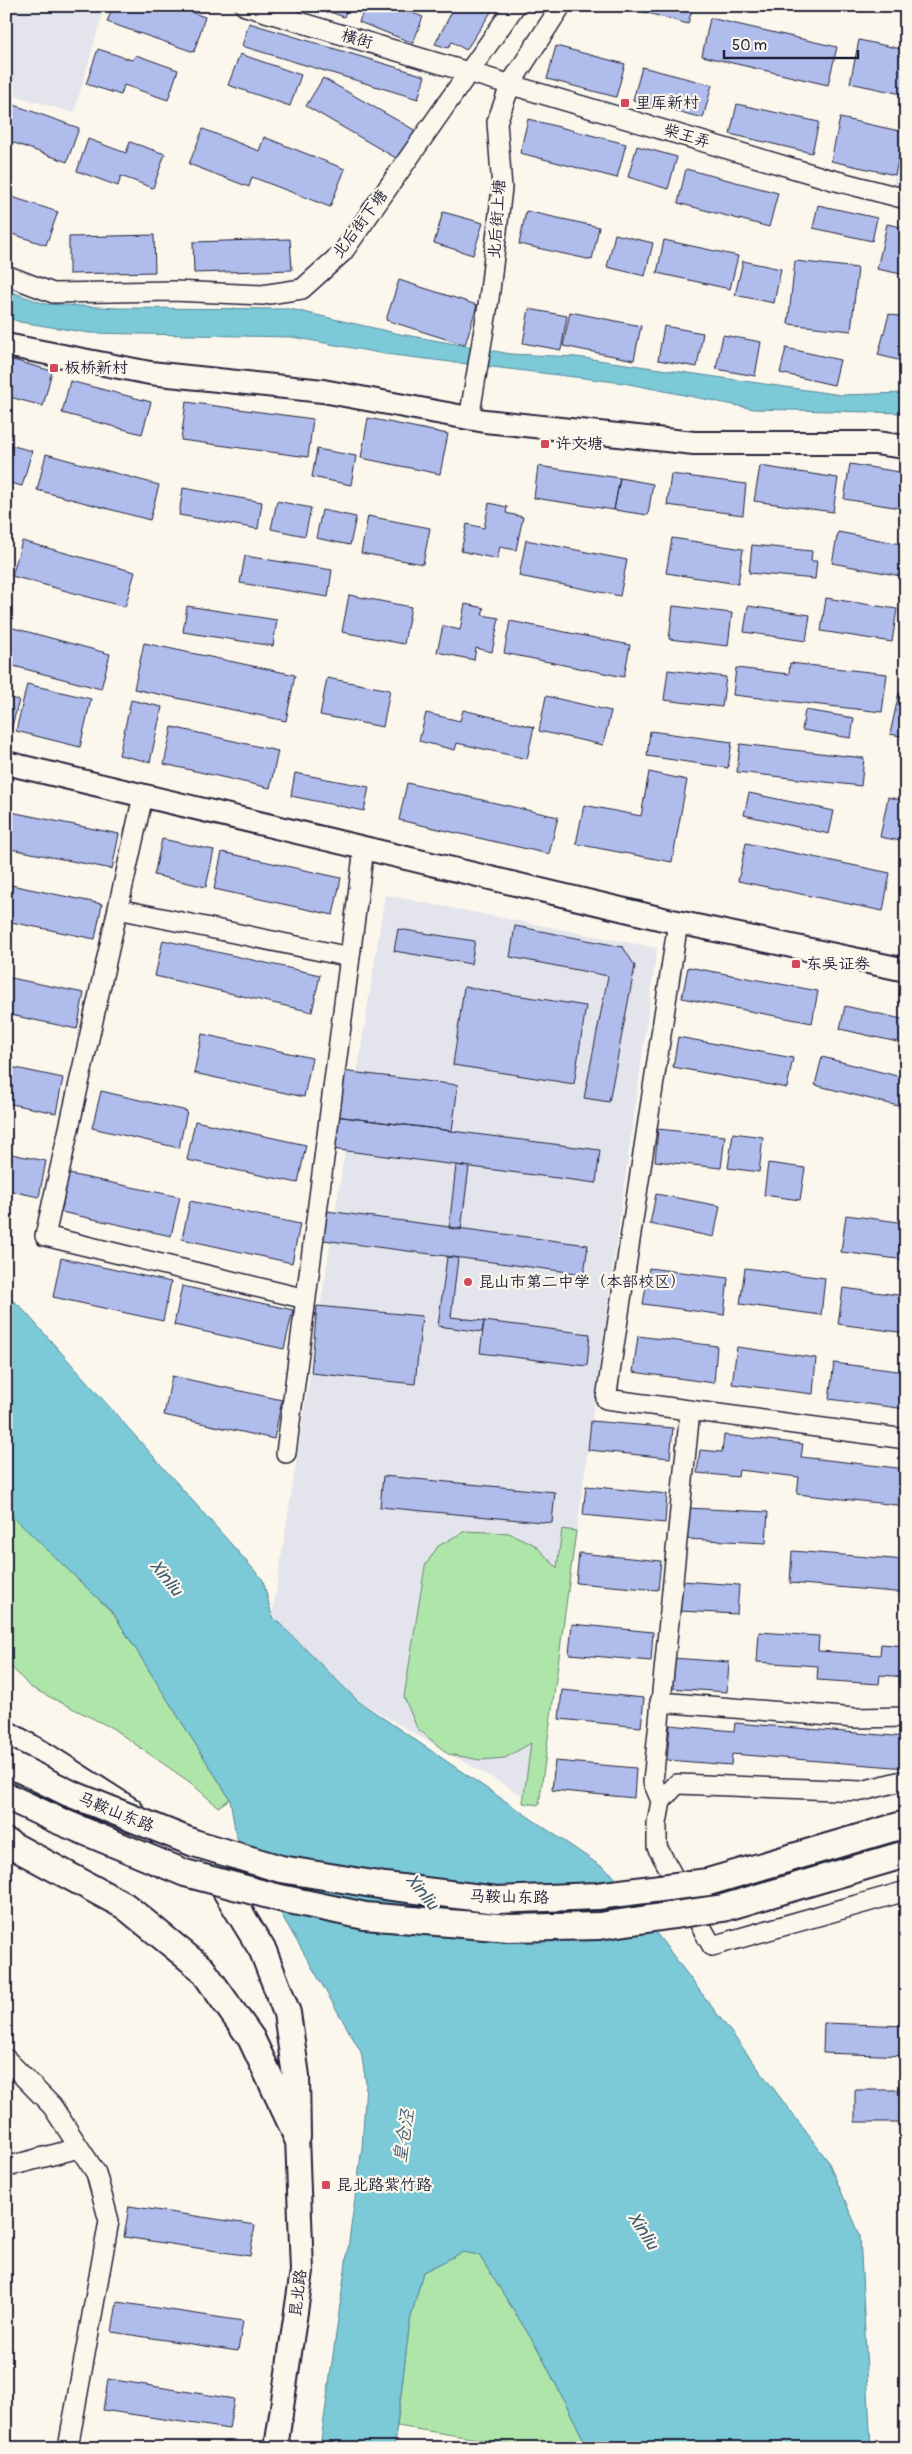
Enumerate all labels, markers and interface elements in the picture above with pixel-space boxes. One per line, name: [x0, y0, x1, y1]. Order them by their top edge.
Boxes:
street label: 横街: [339, 25, 375, 53]
scale bar: [724, 28, 858, 60]
text: 50 m: [732, 36, 767, 55]
place label: 里厍新村: [635, 93, 699, 113]
marker: 里厍新村: [619, 97, 631, 109]
street label: 柴王弄: [661, 119, 713, 153]
street label: 北后街上塘: [484, 178, 510, 260]
street label: 北后街下塘: [328, 186, 392, 262]
place label: 板桥新村: [64, 358, 128, 378]
marker: 板桥新村: [48, 362, 60, 374]
place label: 许文塘: [555, 434, 603, 454]
marker: 许文塘: [539, 438, 551, 450]
place label: 东吴证券: [806, 954, 870, 974]
marker: 东吴证券: [790, 958, 802, 970]
place label: 昆山市第二中学（本部校区）: [478, 1272, 686, 1292]
marker: 昆山市第二中学（本部校区）: [462, 1276, 474, 1288]
water label: Xinliu: [144, 1555, 188, 1601]
street label: 马鞍山东路: [75, 1788, 157, 1836]
water label: Xinliu: [400, 1869, 444, 1915]
street label: 马鞍山东路: [469, 1886, 549, 1908]
water label: 皇仓泾: [388, 2107, 420, 2164]
place label: 昆北路紫竹路: [336, 2175, 432, 2195]
marker: 昆北路紫竹路: [320, 2179, 332, 2191]
water label: Xinliu: [622, 2208, 664, 2255]
street label: 昆北路: [285, 2268, 311, 2318]

